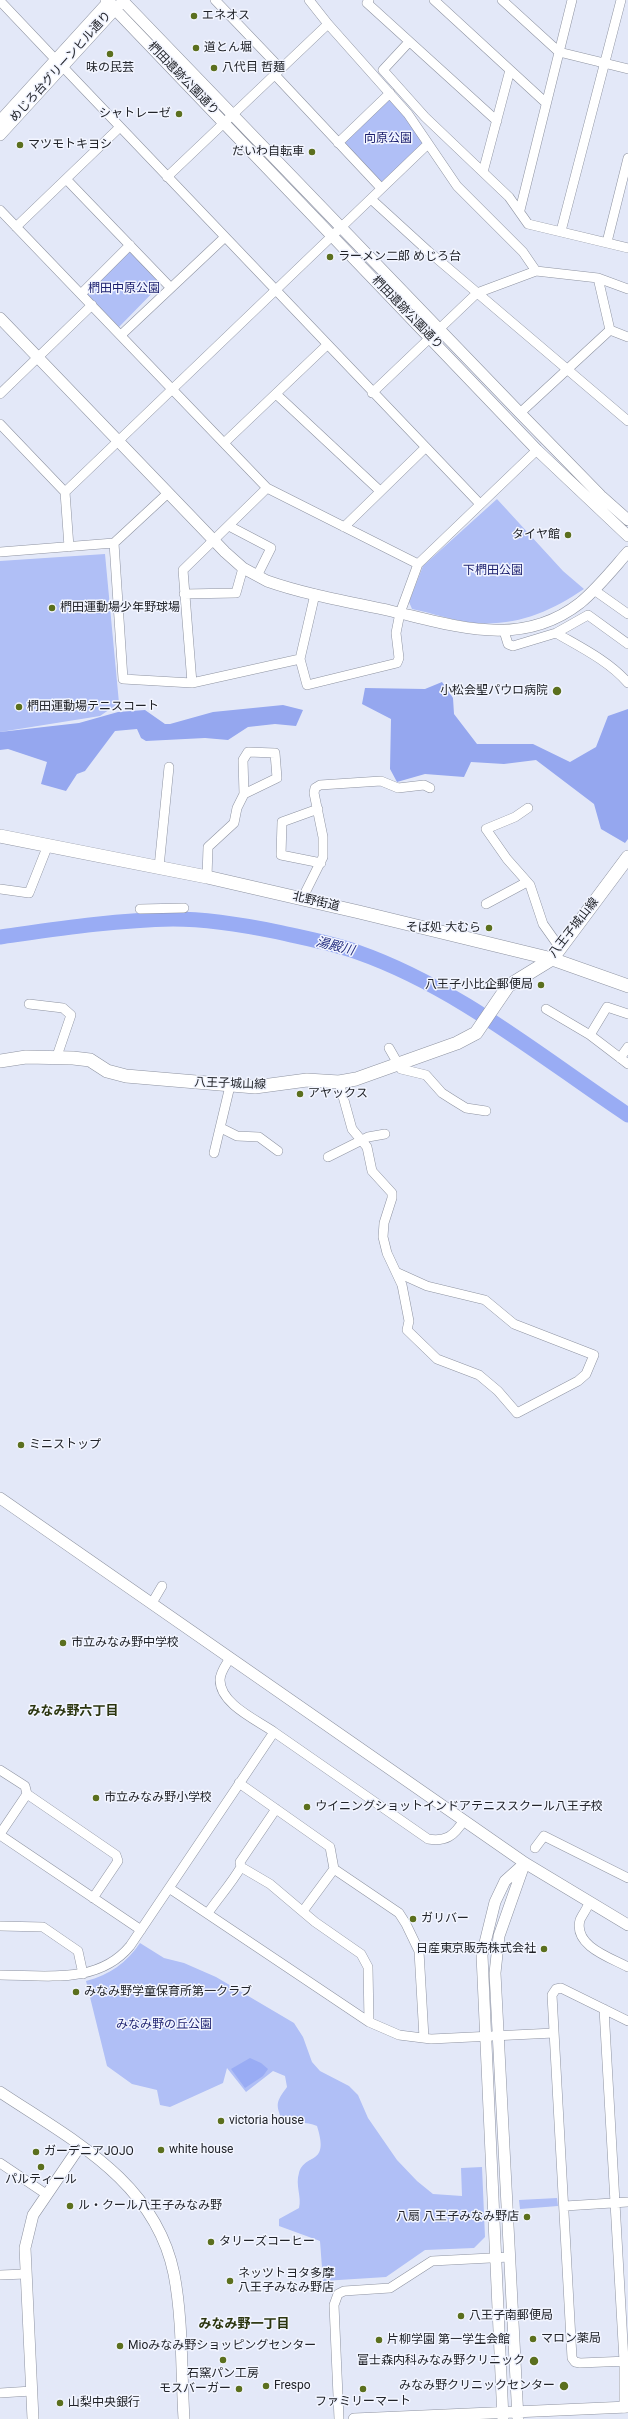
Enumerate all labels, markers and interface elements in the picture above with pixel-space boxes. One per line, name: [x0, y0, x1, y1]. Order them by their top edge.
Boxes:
street label: めじろ台グリーンヒル通り: [7, 9, 115, 125]
place label: エネオス: [202, 9, 250, 23]
marker: エネオス: [189, 11, 199, 21]
street label: 椚田遺跡公園通り: [144, 39, 222, 119]
place label: 道とん堀: [204, 41, 252, 55]
marker: 道とん堀: [191, 43, 201, 53]
marker: 味の民芸: [105, 49, 115, 59]
place label: 味の民芸: [86, 61, 134, 75]
place label: 八代目 哲麺: [222, 61, 285, 75]
marker: 八代目 哲麺: [209, 63, 219, 73]
place label: シャトレーゼ: [99, 107, 171, 121]
marker: シャトレーゼ: [174, 109, 184, 119]
park label: 向原公園: [364, 132, 412, 146]
place label: マツモトキヨシ: [28, 138, 112, 152]
marker: マツモトキヨシ: [15, 140, 25, 150]
place label: だいわ自転車: [232, 145, 304, 159]
marker: だいわ自転車: [307, 147, 317, 157]
place label: ラーメン二郎 めじろ台: [338, 250, 461, 264]
marker: ラーメン二郎 めじろ台: [325, 252, 335, 262]
street label: 椚田遺跡公園通り: [368, 273, 446, 353]
park label: 椚田中原公園: [88, 282, 160, 296]
place label: タイヤ館: [512, 528, 560, 542]
marker: タイヤ館: [563, 530, 573, 540]
park label: 下椚田公園: [463, 564, 523, 578]
place label: 椚田運動場少年野球場: [60, 601, 180, 615]
marker: 椚田運動場少年野球場: [47, 603, 57, 613]
place label: 小松会聖パウロ病院: [440, 684, 548, 698]
marker: 小松会聖パウロ病院: [551, 685, 563, 697]
place label: 椚田運動場テニスコート: [27, 700, 159, 714]
marker: 椚田運動場テニスコート: [14, 702, 24, 712]
street label: 北野街道: [291, 890, 341, 914]
street label: 八王子城山線: [546, 895, 602, 961]
place label: そば処 大むら: [406, 921, 481, 935]
marker: そば処 大むら: [484, 923, 494, 933]
water label: 湯殿川: [314, 935, 356, 959]
place label: 八王子小比企郵便局: [425, 978, 533, 992]
marker: 八王子小比企郵便局: [536, 980, 546, 990]
street label: 八王子城山線: [194, 1076, 266, 1092]
place label: アヤックス: [308, 1087, 368, 1101]
marker: アヤックス: [295, 1089, 305, 1099]
place label: ミニストップ: [29, 1438, 101, 1452]
marker: ミニストップ: [16, 1440, 26, 1450]
place label: 市立みなみ野中学校: [71, 1636, 179, 1650]
marker: 市立みなみ野中学校: [58, 1638, 68, 1648]
district label: みなみ野六丁目: [28, 1704, 118, 1720]
place label: 市立みなみ野小学校: [104, 1791, 212, 1805]
marker: 市立みなみ野小学校: [91, 1793, 101, 1803]
place label: ウイニングショットインドアテニススクール八王子校: [315, 1800, 603, 1814]
marker: ウイニングショットインドアテニススクール八王子校: [302, 1802, 312, 1812]
place label: ガリバー: [421, 1912, 469, 1926]
marker: ガリバー: [408, 1914, 418, 1924]
place label: 日産東京販売株式会社: [416, 1942, 536, 1956]
marker: 日産東京販売株式会社: [539, 1944, 549, 1954]
place label: みなみ野学童保育所第一クラブ: [84, 1985, 252, 1999]
marker: みなみ野学童保育所第一クラブ: [71, 1987, 81, 1997]
park label: みなみ野の丘公園: [116, 2018, 212, 2032]
place label: victoria house: [229, 2114, 304, 2128]
marker: victoria house: [216, 2116, 226, 2126]
place label: white house: [169, 2143, 233, 2157]
place label: ガーデニアJOJO: [44, 2145, 134, 2159]
marker: white house: [156, 2145, 166, 2155]
marker: ガーデニアJOJO: [31, 2147, 41, 2157]
marker: パルティール: [36, 2162, 46, 2172]
place label: パルティール: [5, 2173, 77, 2187]
place label: ル・クール八王子みなみ野: [78, 2199, 222, 2213]
marker: ル・クール八王子みなみ野: [65, 2201, 75, 2211]
place label: 八扇 八王子みなみ野店: [396, 2210, 519, 2224]
marker: 八扇 八王子みなみ野店: [522, 2212, 532, 2222]
place label: タリーズコーヒー: [219, 2235, 315, 2249]
marker: タリーズコーヒー: [206, 2237, 216, 2247]
place label: ネッツトヨタ多摩 八王子みなみ野店: [238, 2267, 334, 2295]
marker: ネッツトヨタ多摩 八王子みなみ野店: [225, 2276, 235, 2286]
place label: 八王子南郵便局: [469, 2309, 553, 2323]
marker: 八王子南郵便局: [456, 2311, 466, 2321]
district label: みなみ野一丁目: [199, 2317, 289, 2333]
place label: マロン薬局: [541, 2332, 601, 2346]
place label: 片柳学園 第一学生会館: [387, 2333, 510, 2347]
marker: マロン薬局: [528, 2334, 538, 2344]
marker: 片柳学園 第一学生会館: [374, 2335, 384, 2345]
place label: Mioみなみ野ショッピングセンター: [128, 2339, 316, 2353]
marker: Mioみなみ野ショッピングセンター: [115, 2341, 125, 2351]
place label: 富士森内科みなみ野クリニック: [357, 2354, 525, 2368]
marker: 石窯パン工房: [218, 2355, 228, 2365]
marker: 富士森内科みなみ野クリニック: [528, 2355, 540, 2367]
place label: 石窯パン工房: [187, 2367, 259, 2381]
place label: Frespo: [274, 2379, 311, 2393]
place label: みなみ野クリニックセンター: [399, 2379, 555, 2393]
marker: みなみ野クリニックセンター: [558, 2380, 570, 2392]
marker: Frespo: [261, 2381, 271, 2391]
place label: モスバーガー: [159, 2382, 231, 2396]
marker: モスバーガー: [234, 2384, 244, 2394]
marker: ファミリーマート: [358, 2384, 368, 2394]
place label: ファミリーマート: [315, 2395, 411, 2409]
place label: 山梨中央銀行: [68, 2396, 140, 2410]
marker: 山梨中央銀行: [55, 2398, 65, 2408]

